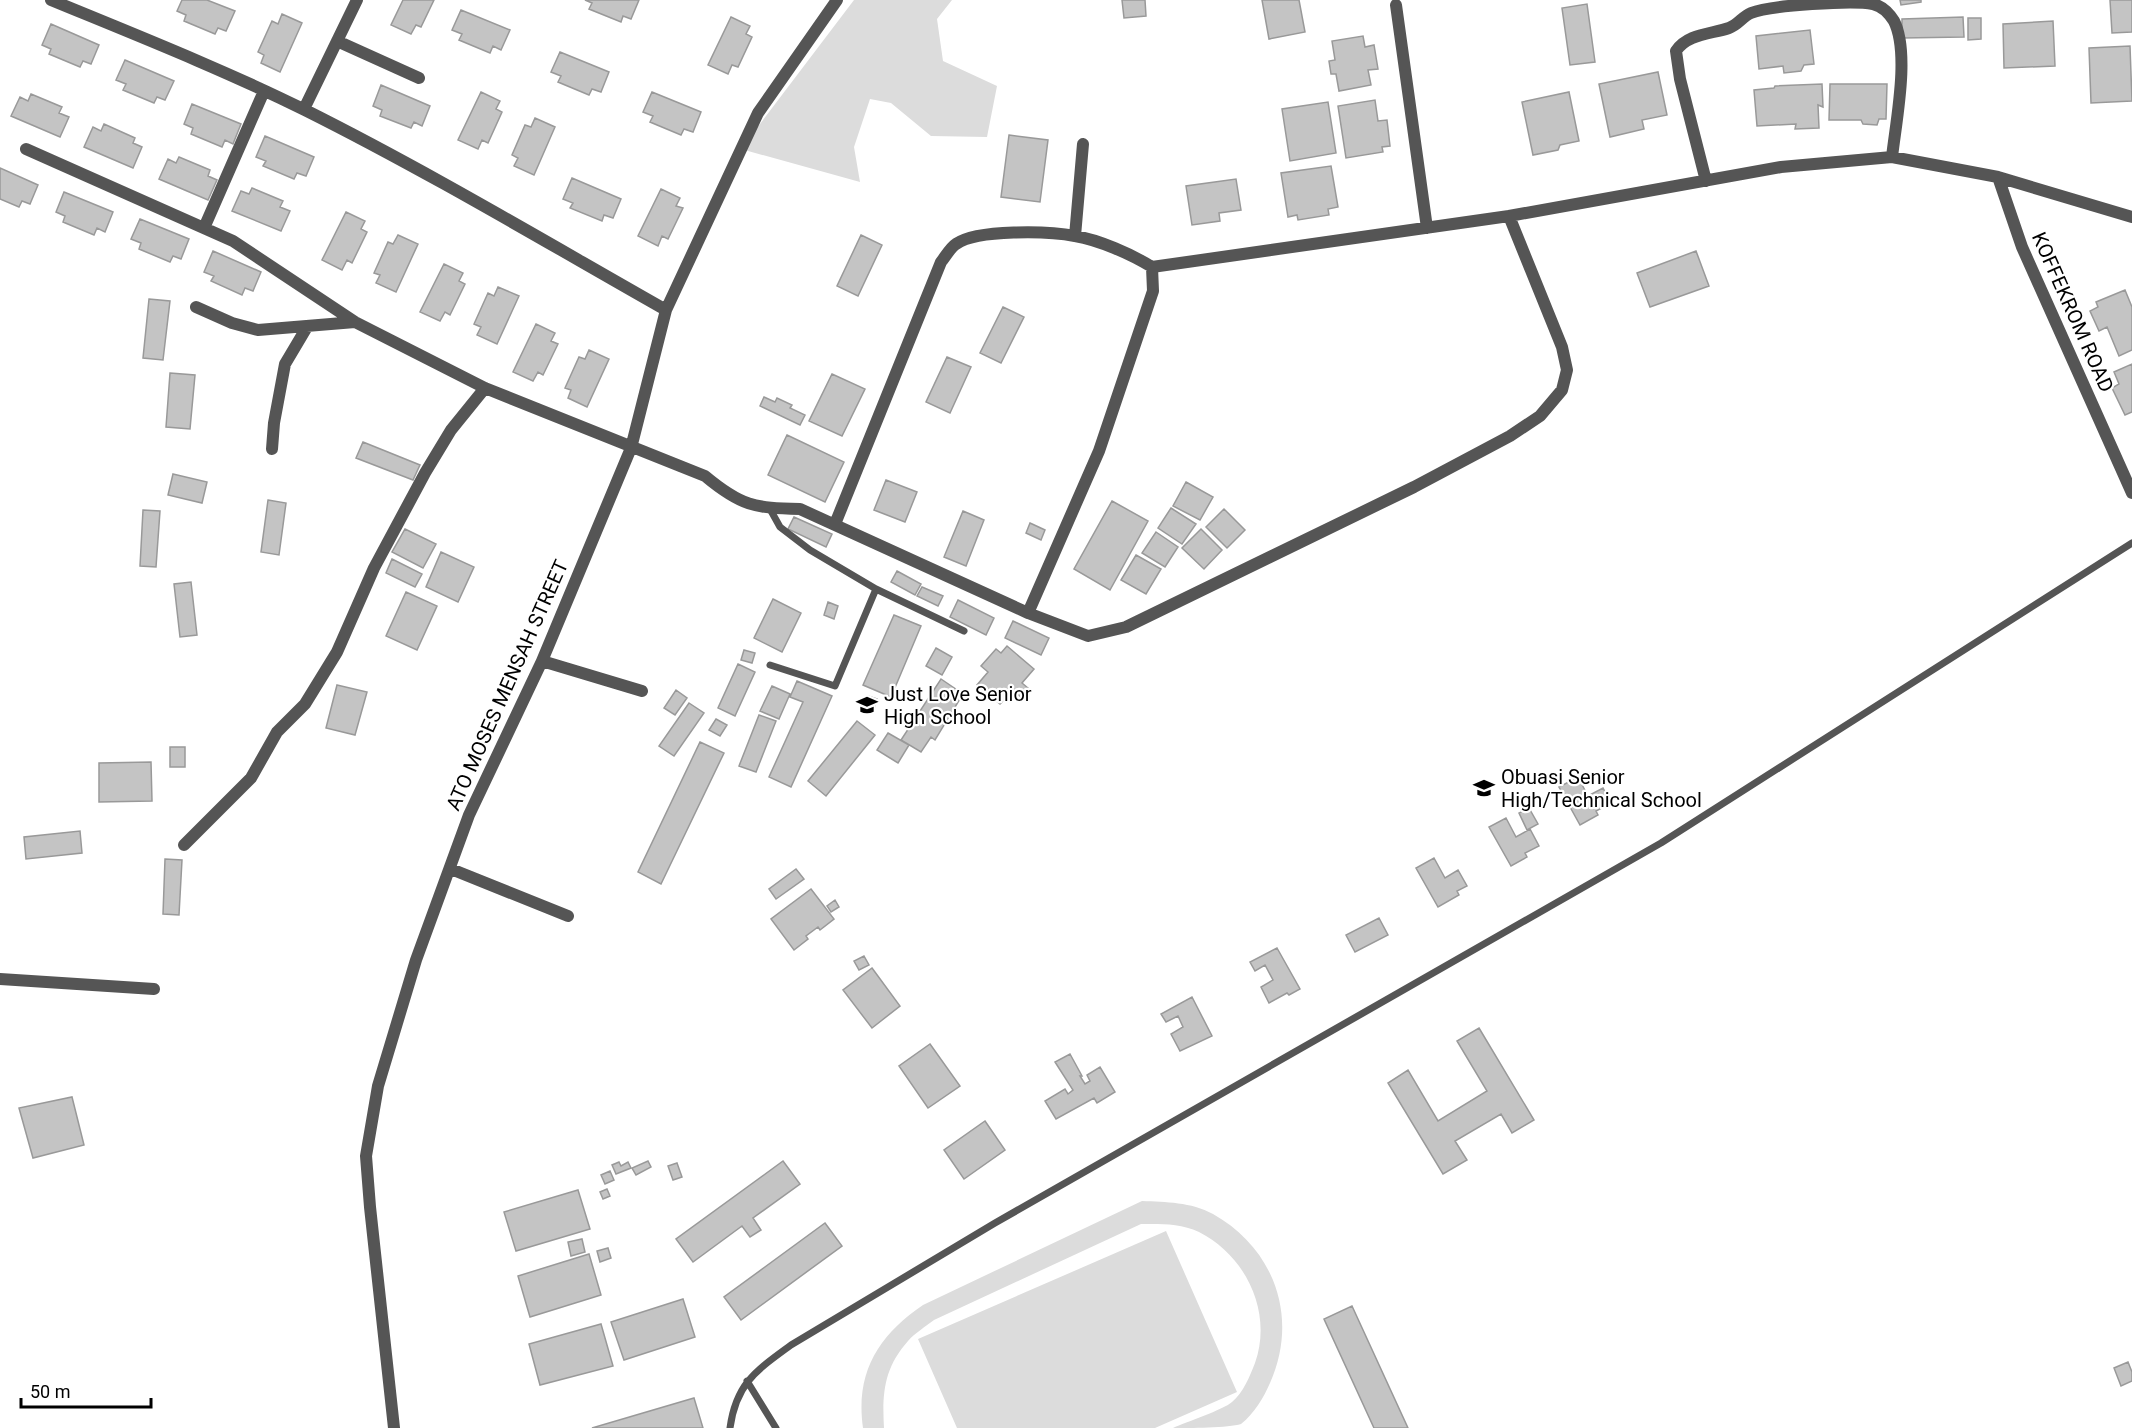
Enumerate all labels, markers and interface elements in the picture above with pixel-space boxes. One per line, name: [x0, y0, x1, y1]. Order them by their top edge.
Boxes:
street label: KOFFEKROM ROAD: [2027, 228, 2119, 396]
street label: ATO MOSES MENSAH STREET: [441, 556, 573, 814]
place label: Just Love Senior High School: [884, 682, 1032, 729]
school or university icon: Just Love Senior High School: [855, 693, 879, 717]
place label: Obuasi Senior High/Technical School: [1501, 765, 1702, 812]
school or university icon: Obuasi Senior High/Technical School: [1472, 776, 1496, 800]
scale bar: [21, 1371, 152, 1409]
text: 50 m: [30, 1381, 70, 1402]

